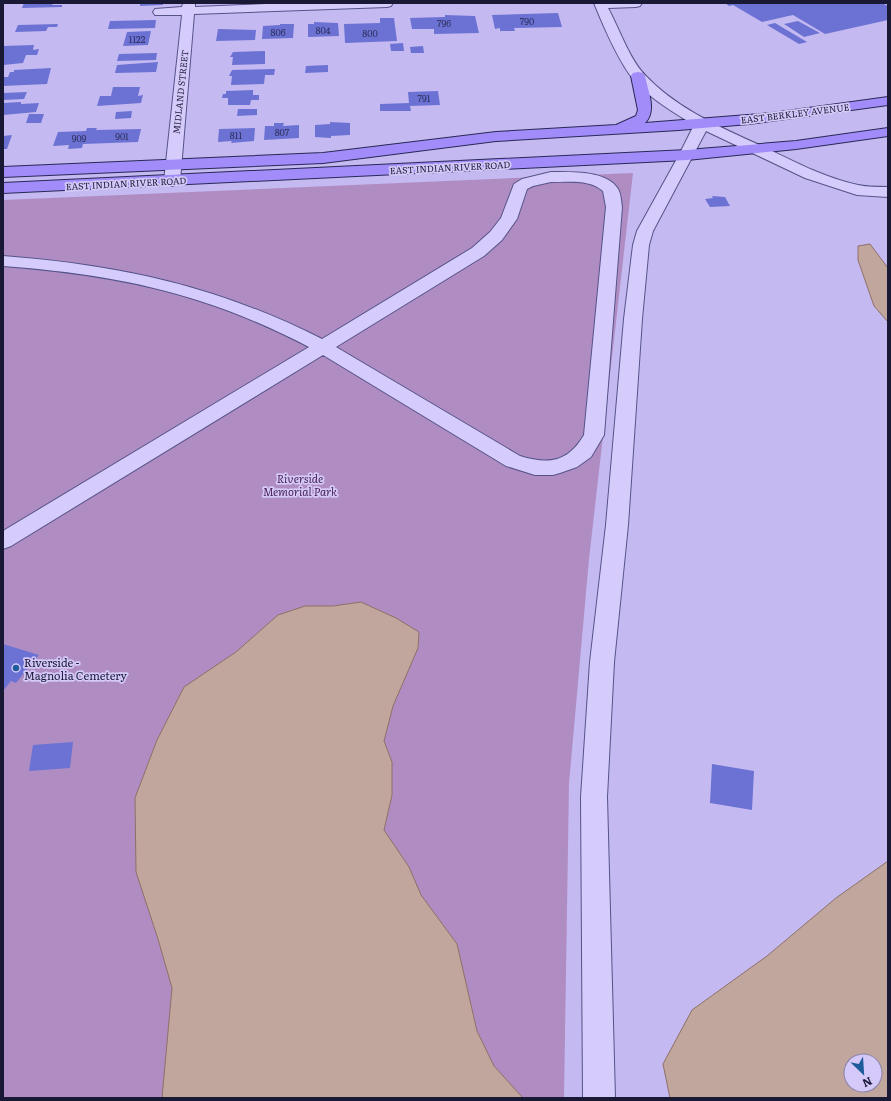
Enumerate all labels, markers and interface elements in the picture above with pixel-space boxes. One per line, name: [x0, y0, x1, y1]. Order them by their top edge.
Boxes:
house number: 790: [520, 14, 534, 28]
house number: 796: [437, 16, 451, 30]
house number: 804: [315, 23, 331, 37]
house number: 806: [271, 25, 286, 39]
house number: 800: [362, 26, 378, 40]
house number: 1122: [129, 32, 146, 46]
street label: MIDLAND STREET: [169, 49, 191, 135]
house number: 791: [418, 91, 431, 105]
street label: EAST BERKLEY AVENUE: [740, 99, 850, 127]
house number: 807: [275, 125, 290, 139]
house number: 811: [230, 128, 242, 142]
house number: 901: [115, 129, 129, 143]
house number: 909: [72, 131, 87, 145]
street label: EAST INDIAN RIVER ROAD: [389, 157, 511, 177]
street label: EAST INDIAN RIVER ROAD: [65, 173, 187, 193]
park label: Riverside Memorial Park: [263, 470, 337, 499]
place label: Riverside - Magnolia Cemetery: [24, 654, 127, 683]
marker: Riverside - Magnolia Cemetery: [11, 663, 21, 673]
north arrow: [843, 1053, 883, 1093]
text: N: [860, 1074, 875, 1092]

